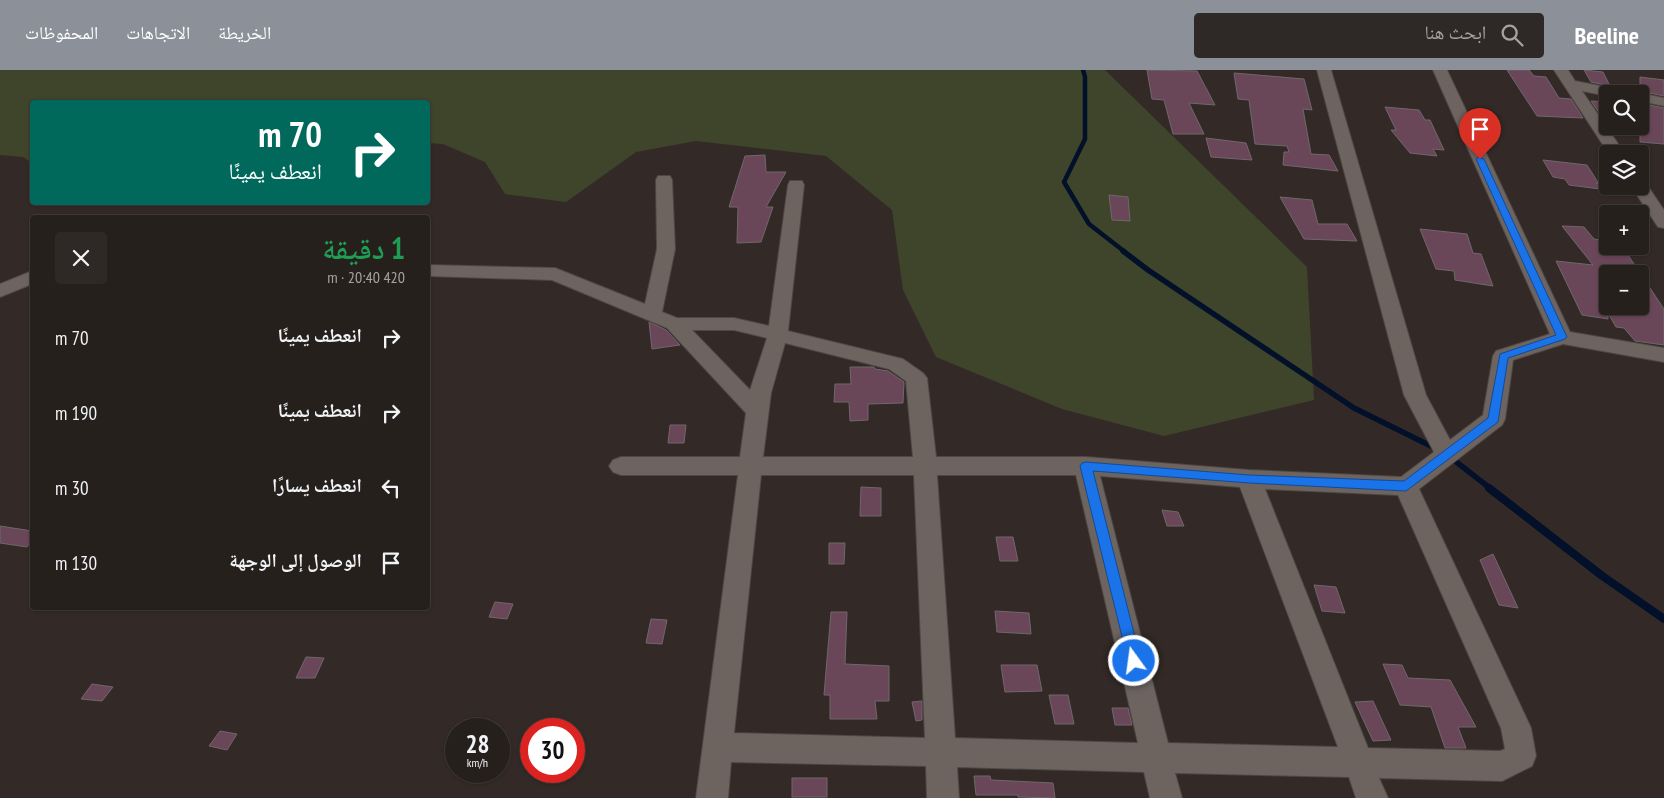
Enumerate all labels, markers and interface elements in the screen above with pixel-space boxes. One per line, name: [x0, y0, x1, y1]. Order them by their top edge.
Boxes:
search box: [1194, 13, 1544, 58]
text: ابحث هنا: [1424, 20, 1486, 44]
text: Beeline: [1574, 20, 1639, 51]
text: المحفوظات: [25, 21, 98, 44]
text: الاتجاهات: [126, 21, 190, 44]
text: الخريطة: [218, 21, 271, 44]
icon: search: [1498, 21, 1526, 49]
map controls: [1599, 85, 1649, 315]
button: search: [1599, 85, 1649, 135]
pin: [1459, 108, 1501, 159]
text: 70 m: [258, 111, 322, 157]
icon: arrive: [1466, 115, 1494, 143]
icon: right: [340, 120, 405, 185]
button: layers: [1599, 145, 1649, 195]
text: انعطف يمينًا: [229, 157, 322, 185]
button: +: [1599, 205, 1649, 255]
text: 1 دقيقة: [322, 228, 405, 267]
button: close: [55, 232, 107, 284]
button: −: [1599, 265, 1649, 315]
text: 420 m · 20:40: [327, 267, 405, 287]
text: انعطف يمينًا: [278, 323, 362, 347]
icon: right: [377, 324, 405, 352]
text: 70 m: [55, 326, 89, 350]
text: انعطف يمينًا: [278, 398, 362, 422]
icon: right: [377, 399, 405, 427]
text: 190 m: [55, 401, 97, 425]
text: انعطف يسارًا: [272, 473, 362, 497]
icon: left: [377, 474, 405, 502]
text: 30 m: [55, 476, 89, 500]
text: الوصول إلى الوجهة: [229, 548, 362, 572]
icon: arrive: [377, 549, 405, 577]
text: 130 m: [55, 551, 97, 575]
position arrow: [1107, 634, 1159, 686]
speed limit sign: 30: [520, 718, 585, 783]
text: 28: [466, 728, 489, 760]
text: km/h: [467, 755, 488, 770]

